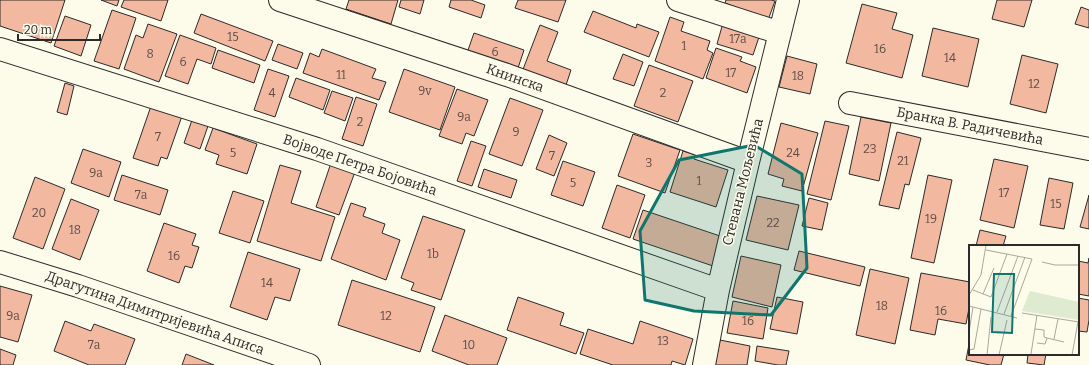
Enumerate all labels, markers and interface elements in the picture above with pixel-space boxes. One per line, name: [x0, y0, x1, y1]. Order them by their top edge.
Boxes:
scale bar: [18, 16, 100, 42]
text: 20 m: [24, 23, 53, 37]
house number: 15: [227, 30, 239, 44]
house number: 17a: [729, 32, 747, 46]
house number: 1: [682, 39, 687, 53]
house number: 16: [874, 42, 886, 56]
house number: 6: [491, 45, 499, 59]
house number: 8: [146, 47, 154, 61]
house number: 14: [944, 51, 956, 65]
house number: 6: [179, 55, 187, 69]
street label: Книнска: [484, 60, 546, 96]
house number: 17: [726, 66, 736, 80]
house number: 11: [336, 68, 346, 82]
house number: 18: [792, 69, 804, 83]
house number: 12: [1028, 77, 1040, 91]
house number: 9v: [418, 84, 432, 98]
house number: 4: [268, 86, 276, 100]
house number: 2: [660, 86, 666, 100]
street label: Бранка В. Радичевића: [895, 103, 1045, 149]
house number: 9a: [457, 110, 471, 124]
house number: 2: [357, 115, 363, 129]
street label: Стевана Мољевића: [719, 116, 767, 247]
house number: 9: [512, 125, 520, 139]
house number: 7: [155, 130, 161, 144]
street label: Војводе Петра Бојовића: [281, 131, 440, 199]
house number: 23: [863, 142, 877, 156]
house number: 5: [230, 146, 236, 160]
house number: 24: [786, 146, 800, 160]
house number: 7: [549, 149, 555, 163]
house number: 21: [897, 154, 909, 168]
house number: 3: [646, 156, 653, 170]
house number: 9a: [89, 166, 103, 180]
house number: 1: [697, 174, 702, 188]
house number: 5: [570, 176, 576, 190]
house number: 17: [999, 186, 1009, 200]
house number: 7a: [135, 188, 148, 202]
house number: 15: [1050, 197, 1062, 211]
house number: 20: [32, 206, 46, 220]
house number: 19: [925, 212, 937, 226]
house number: 22: [766, 216, 780, 230]
house number: 18: [69, 223, 81, 237]
inset map: [969, 245, 1079, 355]
house number: 1b: [427, 247, 439, 261]
house number: 16: [168, 249, 180, 263]
street label: Драгутина Димитријевића Аписа: [44, 268, 267, 359]
house number: 14: [261, 276, 273, 290]
house number: 18: [876, 299, 888, 313]
house number: 16: [935, 304, 947, 318]
house number: 9a: [6, 309, 20, 323]
house number: 12: [380, 309, 392, 323]
house number: 16: [742, 314, 754, 328]
house number: 13: [657, 334, 669, 348]
house number: 7a: [88, 338, 101, 352]
house number: 10: [463, 338, 475, 352]

